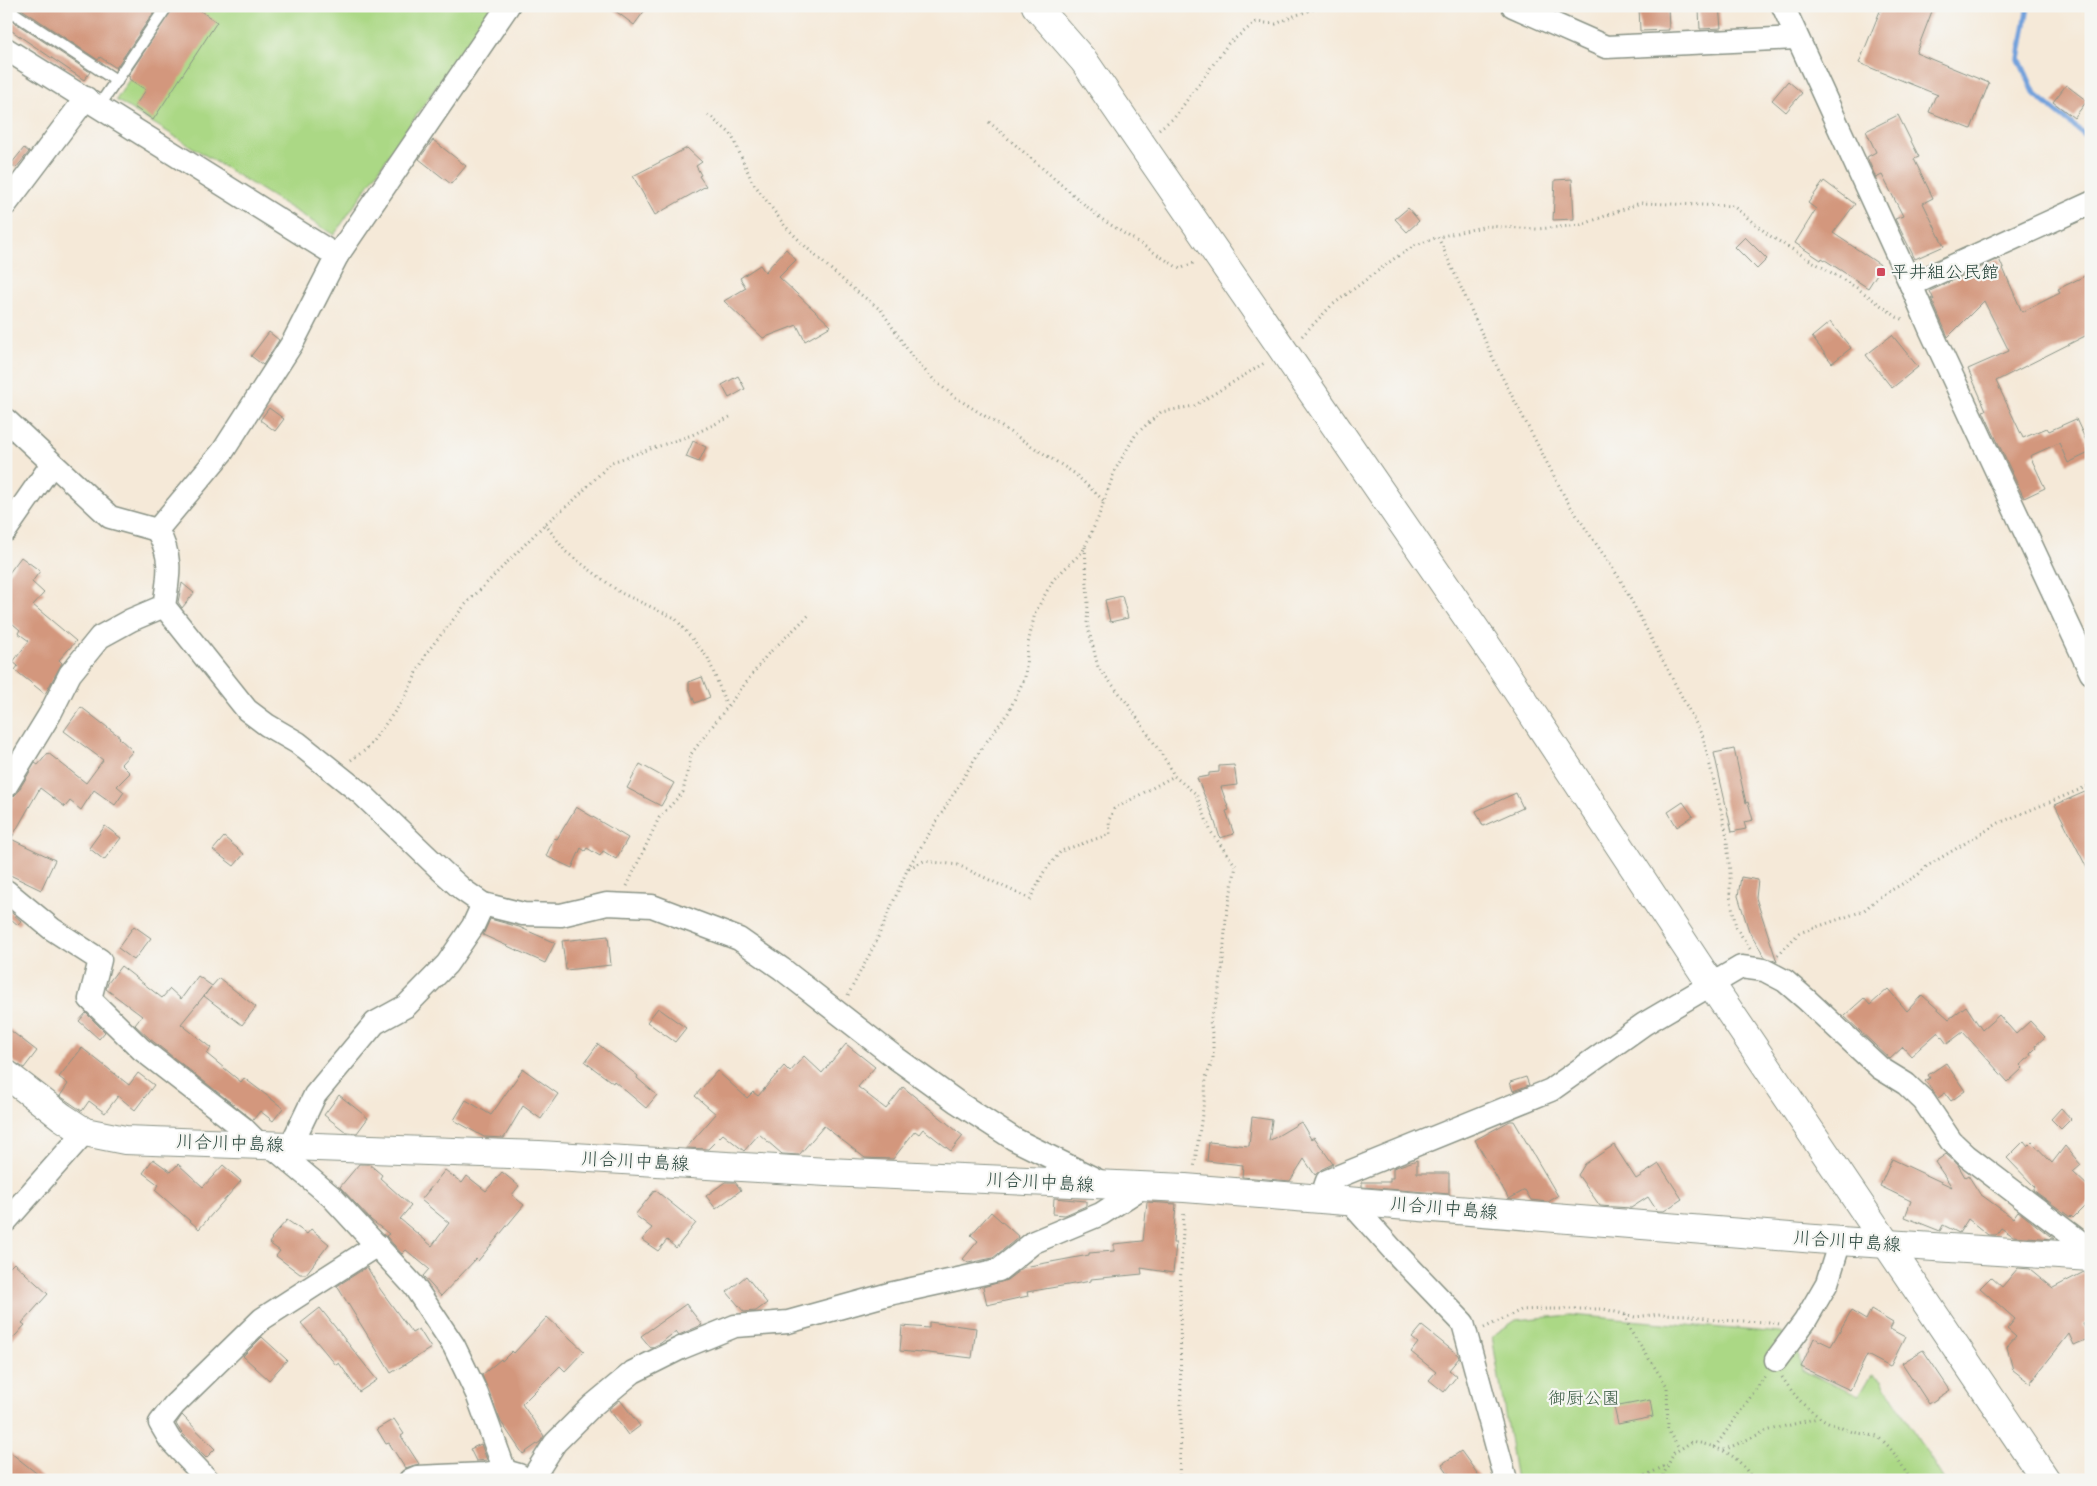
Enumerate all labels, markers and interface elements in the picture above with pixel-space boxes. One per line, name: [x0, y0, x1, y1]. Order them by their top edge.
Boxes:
place label: 平井組公民館: [1891, 261, 1999, 283]
marker: 平井組公民館: [1875, 266, 1887, 278]
street label: 川合川中島線: [176, 1130, 284, 1156]
street label: 川合川中島線: [580, 1147, 690, 1175]
street label: 川合川中島線: [985, 1168, 1095, 1196]
street label: 川合川中島線: [1389, 1192, 1499, 1224]
street label: 川合川中島線: [1792, 1226, 1902, 1256]
park label: 御厨公園: [1548, 1387, 1620, 1409]

